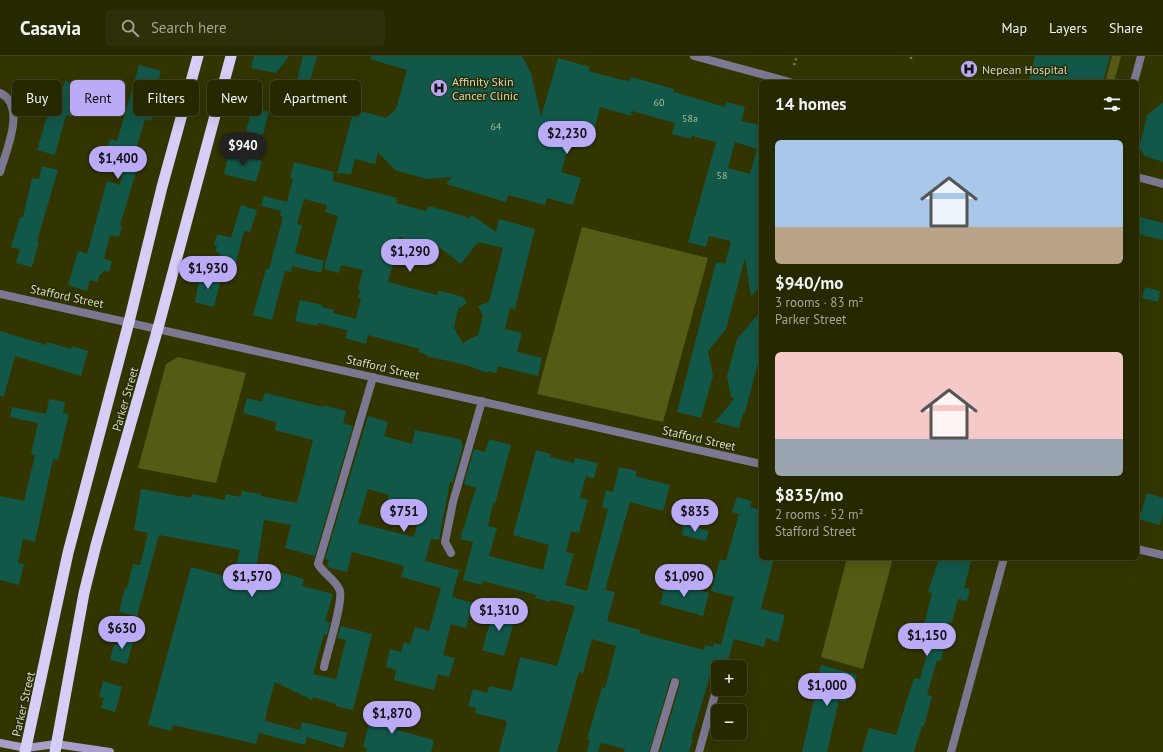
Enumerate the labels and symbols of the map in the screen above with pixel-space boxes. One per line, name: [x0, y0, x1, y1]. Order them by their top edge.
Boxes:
hospital icon: Nepean Hospital: [959, 59, 979, 79]
place label: Nepean Hospital: [982, 62, 1068, 77]
place label: Affinity Skin Cancer Clinic: [452, 74, 519, 103]
hospital icon: Affinity Skin Cancer Clinic: [429, 78, 449, 98]
house number: 60: [654, 96, 665, 109]
house number: 58a: [682, 112, 698, 125]
house number: 64: [491, 120, 502, 133]
pin: $2,230: [534, 121, 600, 155]
pin: $940: [219, 133, 267, 167]
pin: $1,400: [85, 146, 151, 180]
house number: 58: [717, 169, 727, 182]
pin: $1,290: [377, 239, 443, 273]
pin: $1,930: [175, 256, 241, 290]
street label: Stafford Street: [29, 281, 105, 311]
street label: Stafford Street: [345, 351, 421, 383]
street label: Parker Street: [109, 365, 141, 433]
street label: Stafford Street: [661, 422, 737, 454]
pin: $751: [380, 499, 428, 533]
pin: $835: [671, 499, 719, 533]
pin: $1,570: [219, 564, 285, 598]
pin: $1,090: [651, 564, 717, 598]
pin: $1,310: [466, 598, 532, 632]
pin: $630: [98, 616, 146, 650]
pin: $1,150: [894, 623, 960, 657]
street label: Parker Street: [8, 670, 38, 738]
pin: $1,000: [794, 673, 860, 707]
pin: $1,870: [359, 701, 425, 735]

